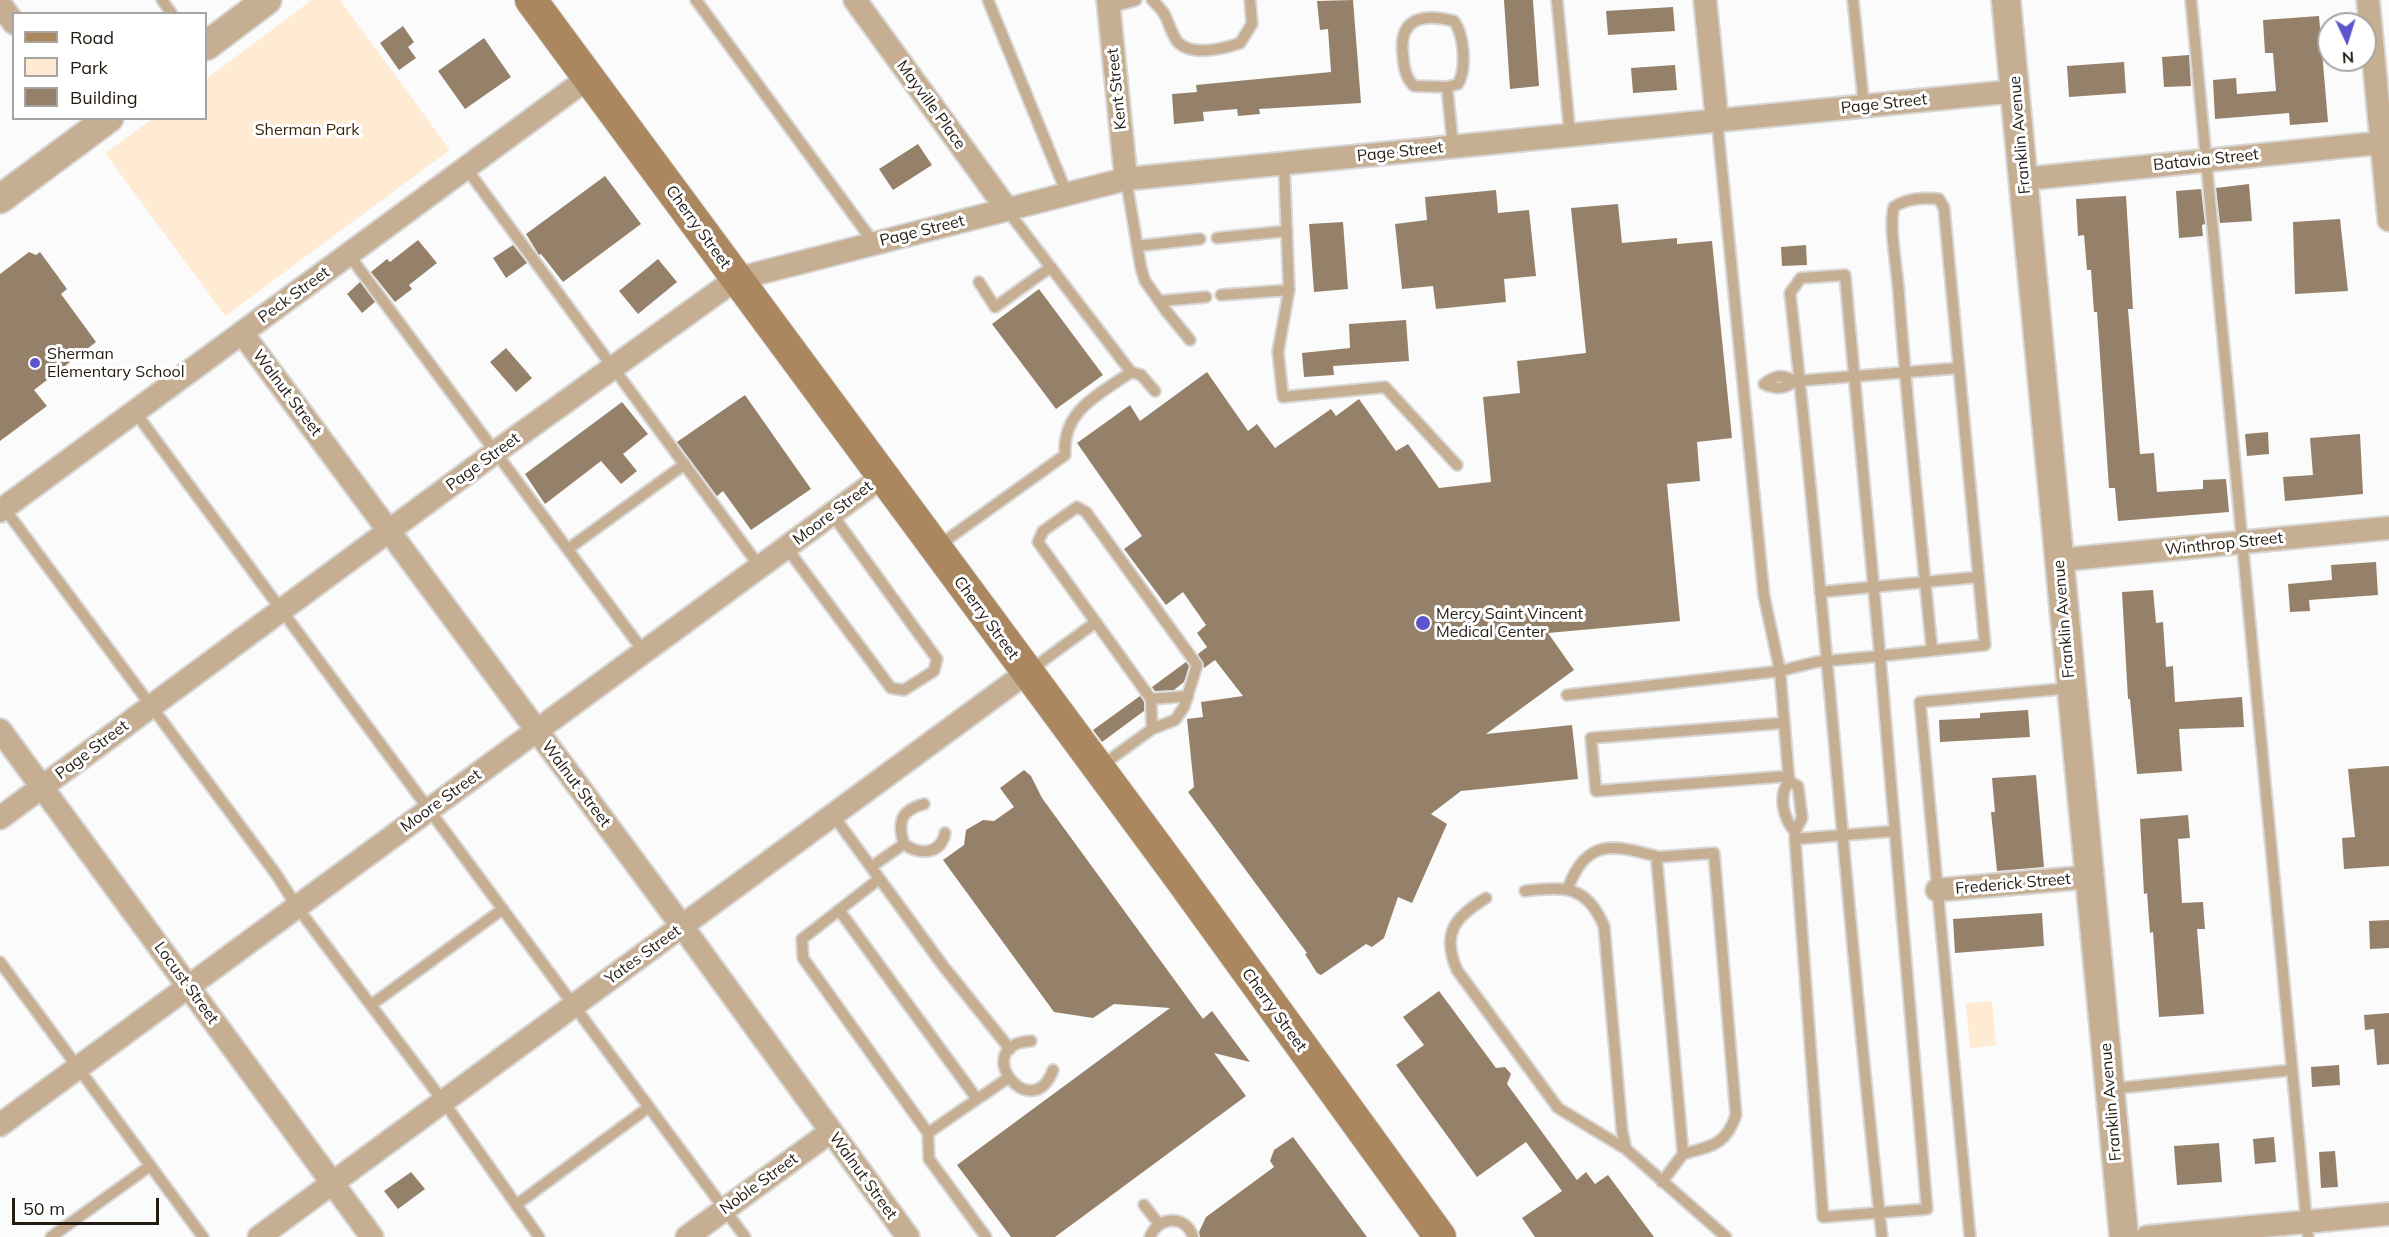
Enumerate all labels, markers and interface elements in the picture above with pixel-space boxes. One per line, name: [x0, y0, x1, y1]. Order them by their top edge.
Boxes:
legend: [12, 12, 207, 120]
north arrow: [2317, 12, 2377, 72]
text: Road: [70, 26, 114, 49]
street label: Kent Street: [1103, 47, 1131, 131]
text: N: [2341, 48, 2355, 68]
text: Park: [70, 56, 108, 79]
street label: Mayville Place: [892, 57, 970, 153]
street label: Franklin Avenue: [2005, 75, 2035, 195]
text: Building: [70, 86, 138, 109]
street label: Page Street: [1840, 90, 1928, 118]
park label: Sherman Park: [255, 120, 359, 140]
street label: Page Street: [1356, 138, 1444, 166]
street label: Batavia Street: [2152, 145, 2260, 175]
street label: Cherry Street: [661, 182, 735, 272]
street label: Page Street: [878, 211, 966, 251]
street label: Peck Street: [255, 263, 333, 327]
place label: Sherman Elementary School: [47, 344, 185, 382]
street label: Walnut Street: [248, 346, 326, 440]
marker: Sherman Elementary School: [28, 356, 42, 370]
street label: Page Street: [442, 429, 524, 495]
street label: Moore Street: [789, 477, 877, 549]
street label: Winthrop Street: [2164, 528, 2284, 560]
street label: Franklin Avenue: [2049, 559, 2079, 679]
street label: Cherry Street: [949, 573, 1023, 663]
place label: Mercy Saint Vincent Medical Center: [1436, 604, 1583, 642]
marker: Mercy Saint Vincent Medical Center: [1414, 614, 1432, 632]
street label: Page Street: [52, 716, 132, 784]
street label: Walnut Street: [537, 737, 615, 831]
street label: Moore Street: [397, 765, 485, 837]
street label: Frederick Street: [1955, 869, 2071, 899]
street label: Yates Street: [601, 921, 685, 989]
street label: Locust Street: [150, 938, 222, 1028]
street label: Cherry Street: [1237, 965, 1311, 1055]
street label: Franklin Avenue: [2096, 1042, 2126, 1162]
street label: Walnut Street: [825, 1129, 901, 1223]
street label: Noble Street: [716, 1149, 802, 1219]
scale bar: [15, 1186, 162, 1224]
text: 50 m: [23, 1197, 65, 1220]

